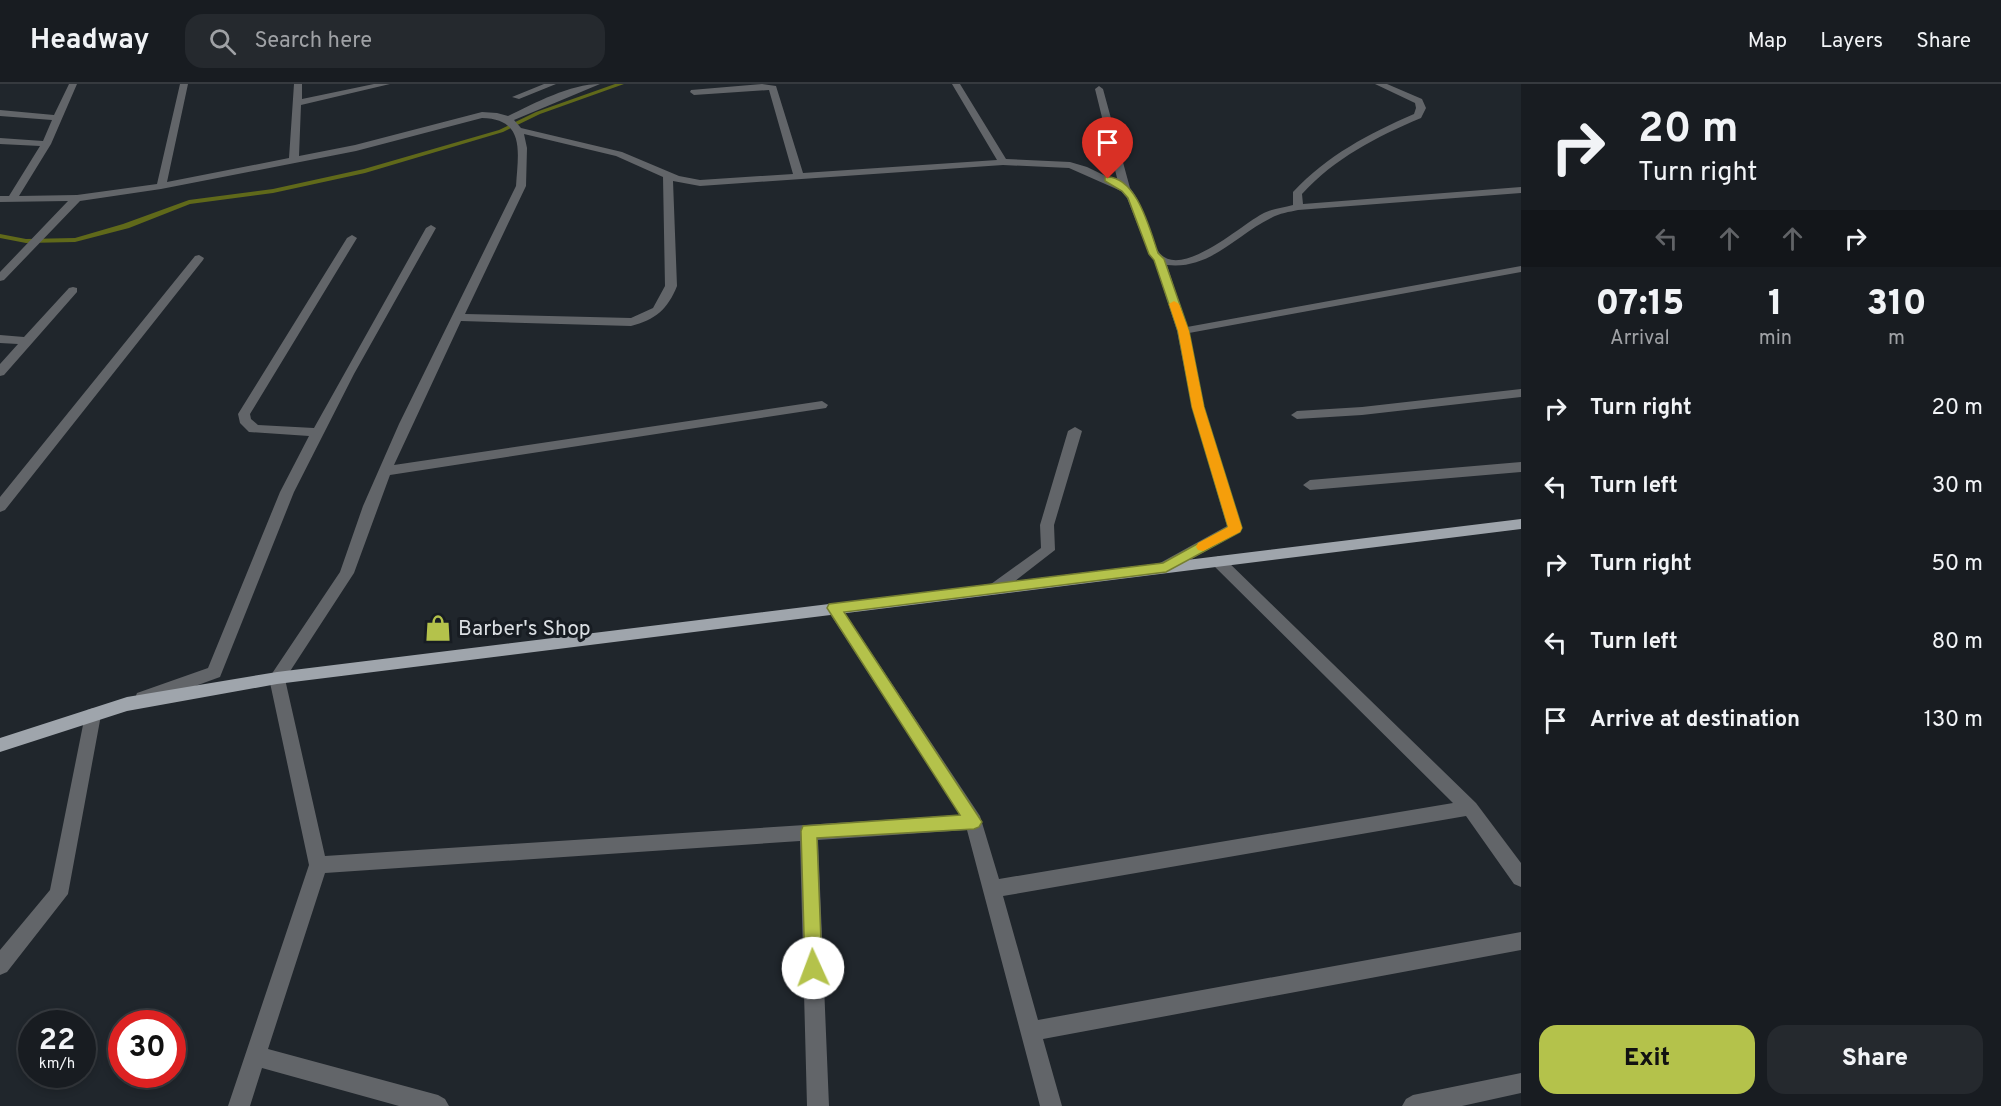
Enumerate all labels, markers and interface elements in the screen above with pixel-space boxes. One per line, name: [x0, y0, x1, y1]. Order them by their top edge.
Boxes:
search box: [185, 14, 605, 68]
text: Headway: [30, 23, 149, 59]
icon: search: [206, 25, 239, 58]
text: Search here: [254, 28, 372, 55]
text: Map: [1748, 28, 1787, 55]
text: Layers: [1820, 28, 1883, 55]
text: Share: [1916, 28, 1971, 55]
text: 20 m: [1638, 104, 1739, 157]
icon: right: [1539, 108, 1617, 186]
pin: [1082, 117, 1133, 179]
icon: arrive: [1091, 126, 1124, 159]
text: Turn right: [1638, 156, 1757, 190]
icon: left: [1650, 222, 1683, 255]
icon: ahead: [1713, 222, 1746, 255]
icon: ahead: [1776, 222, 1809, 255]
icon: right: [1839, 222, 1872, 255]
text: 07:15: [1595, 282, 1684, 328]
text: 1: [1768, 282, 1783, 328]
text: 310: [1866, 282, 1927, 328]
text: Arrival: [1610, 326, 1670, 352]
text: min: [1759, 326, 1792, 352]
text: m: [1888, 326, 1905, 352]
icon: right: [1539, 392, 1572, 425]
text: Turn right: [1590, 395, 1692, 422]
text: 20 m: [1932, 395, 1983, 422]
icon: left: [1539, 470, 1572, 503]
text: Turn left: [1590, 473, 1678, 500]
text: 30 m: [1932, 473, 1983, 500]
icon: right: [1539, 548, 1572, 581]
text: Turn right: [1590, 551, 1692, 578]
text: 50 m: [1931, 551, 1983, 578]
shop icon: Barber's Shop: [423, 613, 453, 643]
place label: Barber's Shop: [458, 616, 591, 643]
icon: left: [1539, 626, 1572, 659]
text: Turn left: [1590, 629, 1678, 656]
text: 80 m: [1932, 629, 1983, 656]
icon: arrive: [1539, 704, 1572, 737]
text: Arrive at destination: [1590, 707, 1800, 734]
text: 130 m: [1924, 707, 1983, 734]
position arrow: [781, 936, 845, 1000]
speed limit sign: 30: [108, 1010, 186, 1088]
text: 22: [39, 1023, 75, 1060]
button: Exit: [1539, 1025, 1755, 1094]
button: Share: [1767, 1025, 1983, 1094]
text: km/h: [39, 1055, 75, 1074]

